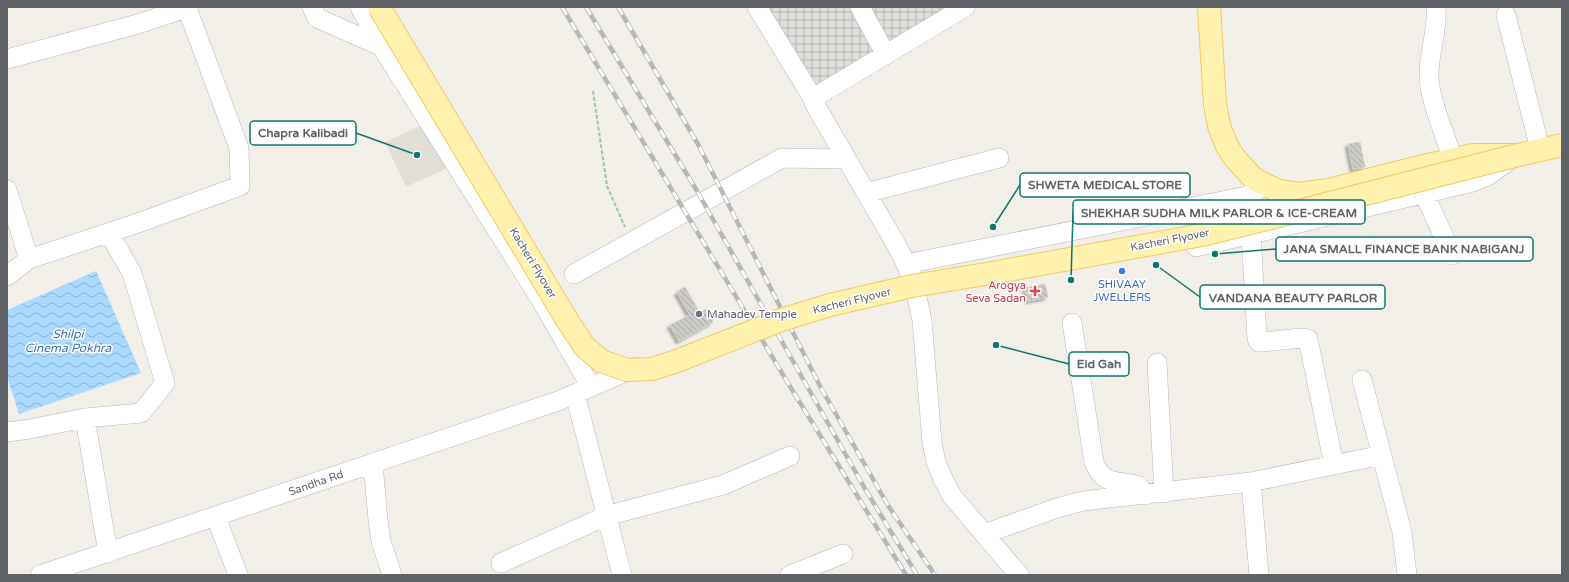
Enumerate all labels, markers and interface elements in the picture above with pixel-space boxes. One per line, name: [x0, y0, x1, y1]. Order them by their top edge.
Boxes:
callout: Chapra Kalibadi: [250, 121, 356, 145]
text: Chapra Kalibadi: [258, 126, 348, 141]
callout: SHWETA MEDICAL STORE: [1020, 173, 1190, 197]
text: SHWETA MEDICAL STORE: [1028, 178, 1182, 192]
callout: SHEKHAR SUDHA MILK PARLOR & ICE-CREAM: [1073, 200, 1365, 224]
text: SHEKHAR SUDHA MILK PARLOR & ICE-CREAM: [1081, 206, 1357, 220]
street label: Kacheri Flyover: [507, 225, 560, 301]
street label: Kacheri Flyover: [1129, 226, 1211, 254]
callout: JANA SMALL FINANCE BANK NABIGANJ: [1276, 237, 1533, 261]
text: JANA SMALL FINANCE BANK NABIGANJ: [1283, 242, 1524, 256]
marker: SHIVAAY JWELLERS: [1117, 266, 1127, 276]
place label: SHIVAAY JWELLERS: [1093, 278, 1151, 304]
place label: Arogya Seva Sadan: [965, 279, 1026, 305]
street label: Kacheri Flyover: [812, 285, 893, 317]
marker: Arogya Seva Sadan: [1029, 285, 1041, 297]
callout: VANDANA BEAUTY PARLOR: [1200, 285, 1385, 309]
text: VANDANA BEAUTY PARLOR: [1209, 291, 1378, 305]
place label: Mahadev Temple: [707, 308, 797, 321]
marker: Mahadev Temple: [694, 309, 704, 319]
water label: Shilpi Cinema Pokhra: [25, 327, 112, 355]
callout: Eid Gah: [1069, 352, 1129, 376]
text: Eid Gah: [1077, 357, 1121, 371]
street label: Sandha Rd: [287, 468, 345, 498]

